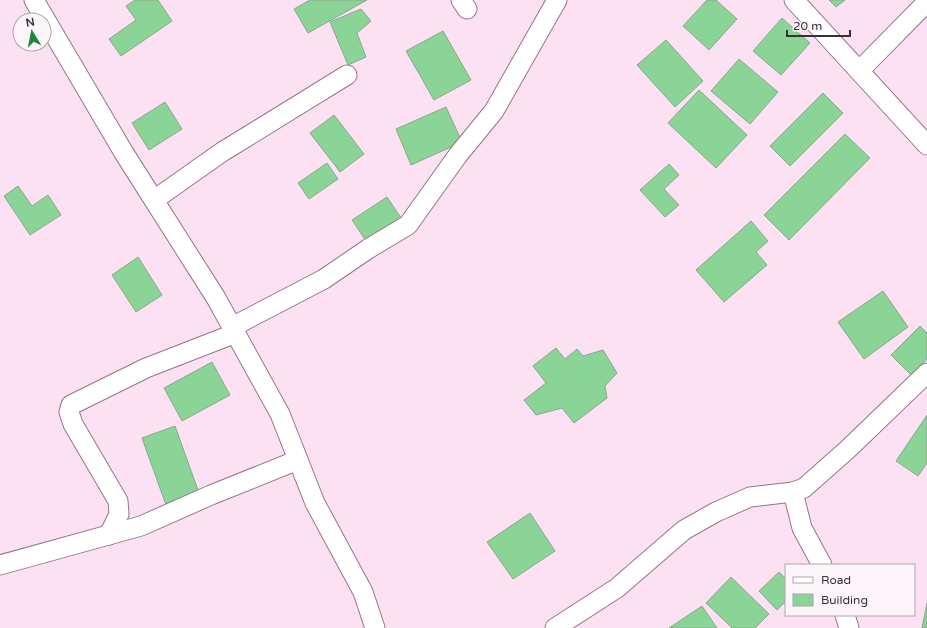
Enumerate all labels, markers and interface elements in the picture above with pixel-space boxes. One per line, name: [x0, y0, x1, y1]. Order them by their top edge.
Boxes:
north arrow: [12, 12, 52, 52]
scale bar: [787, 12, 850, 38]
text: N: [25, 15, 36, 30]
text: 20 m: [793, 19, 822, 33]
legend: [785, 564, 915, 616]
text: Road: [821, 573, 851, 587]
text: Building: [821, 593, 868, 607]

